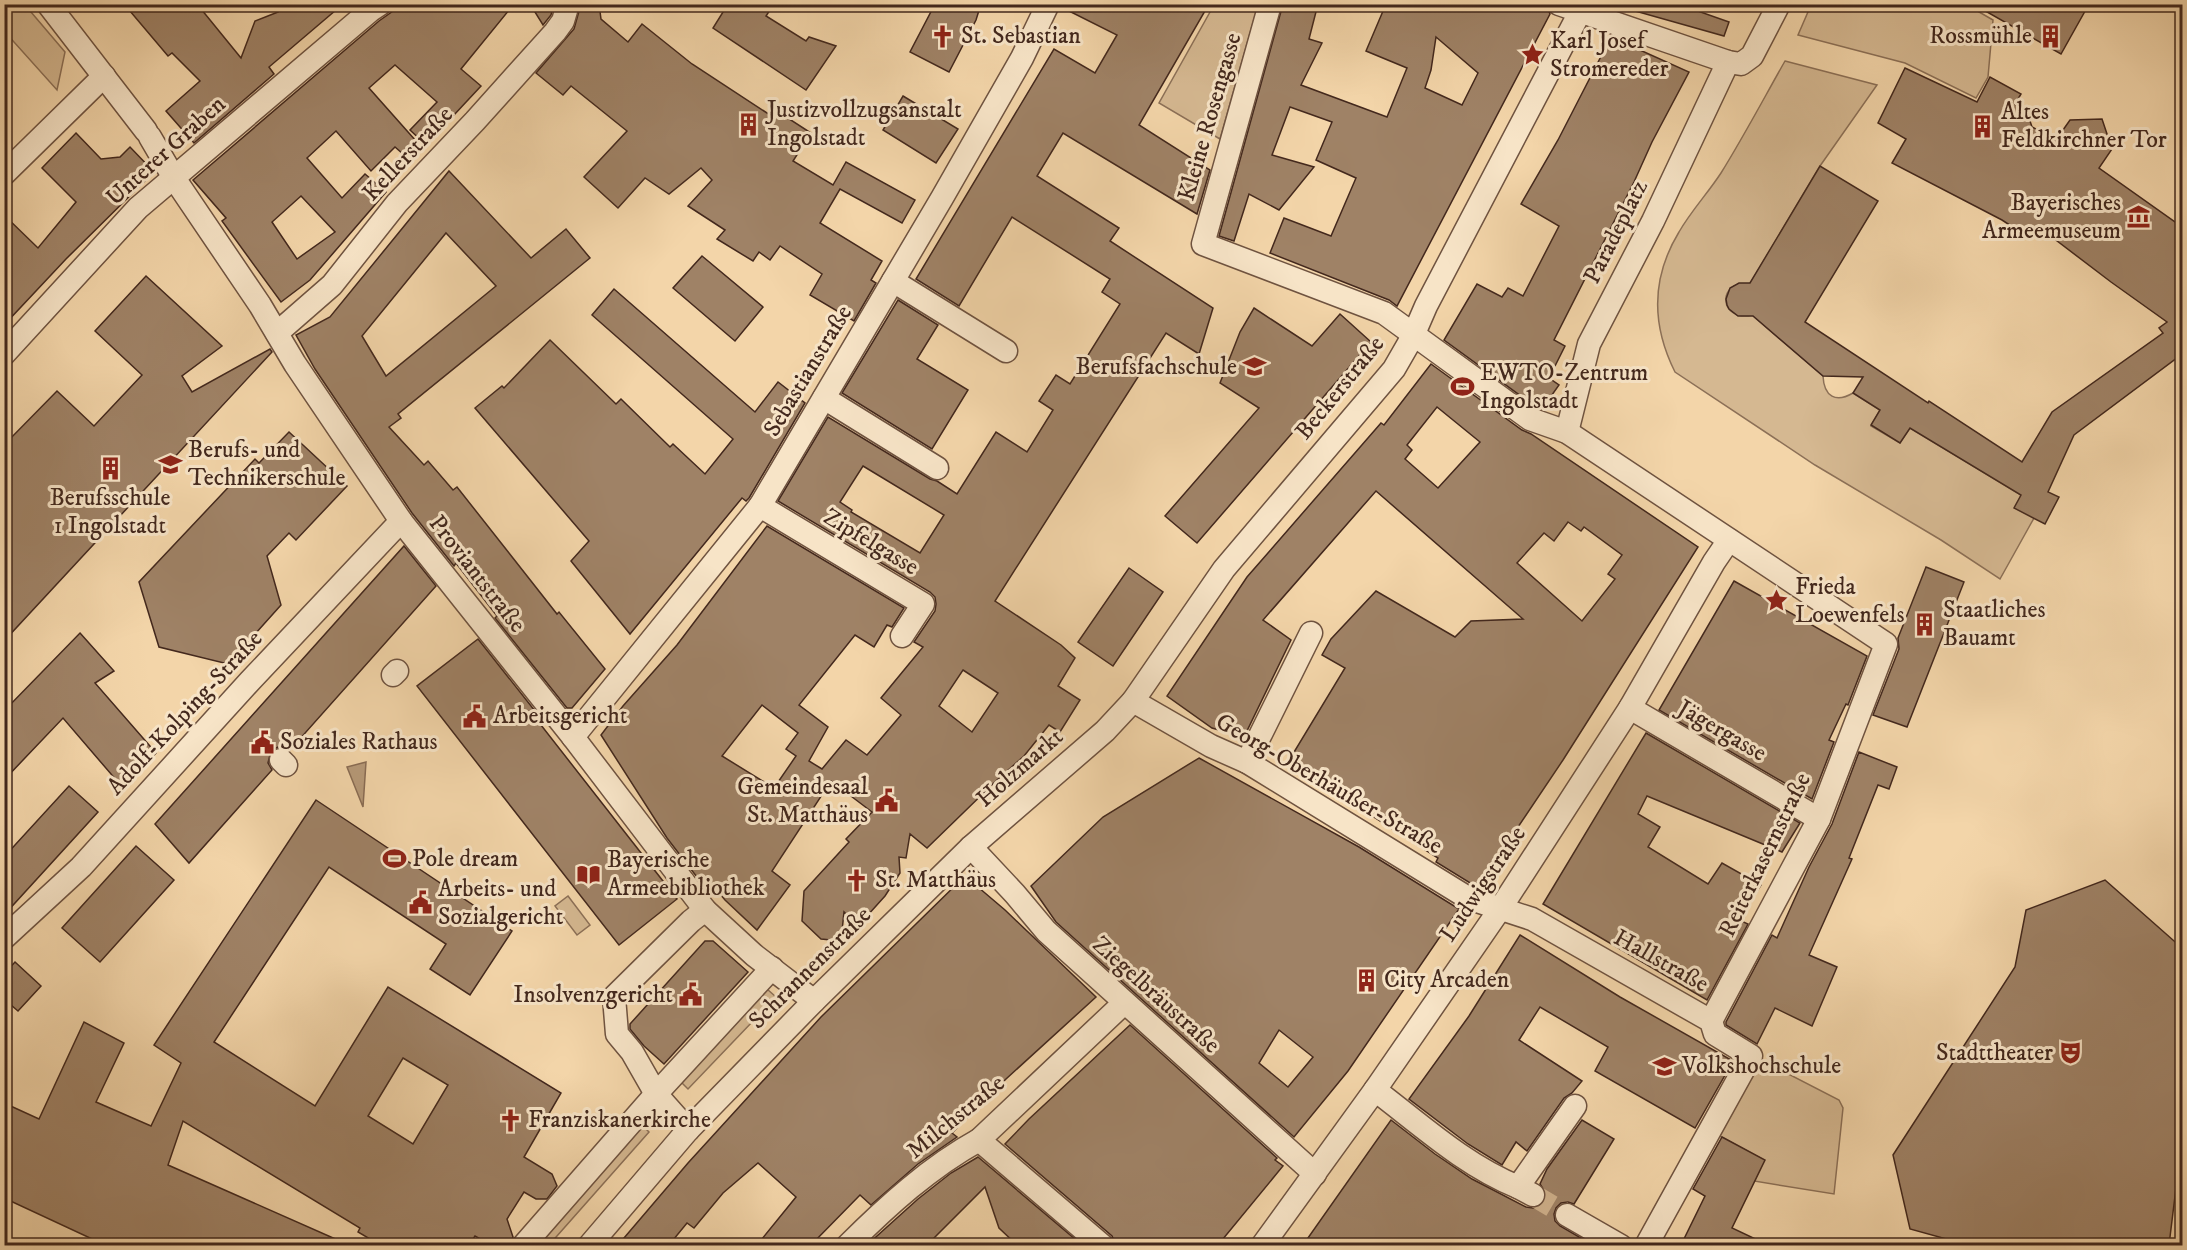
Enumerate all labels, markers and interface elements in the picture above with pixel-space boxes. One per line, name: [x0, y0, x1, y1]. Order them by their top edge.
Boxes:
place label: St. Sebastian: [961, 21, 1081, 51]
place label: Rossmühle: [1929, 21, 2032, 51]
church icon: St. Sebastian: [930, 23, 956, 49]
building icon: Rossmühle: [2037, 23, 2063, 49]
place label: Karl Josef Stromereder: [1550, 26, 1669, 84]
street label: Kleine Rosengasse: [1172, 29, 1248, 205]
place icon: Karl Josef Stromereder: [1519, 42, 1545, 68]
street label: Unterer Graben: [100, 89, 232, 213]
place label: Justizvollzugsanstalt Ingolstadt: [765, 95, 962, 153]
place label: Altes Feldkirchner Tor: [2001, 97, 2167, 155]
street label: Kellerstraße: [356, 100, 460, 208]
building icon: Justizvollzugsanstalt Ingolstadt: [736, 111, 762, 137]
building icon: Altes Feldkirchner Tor: [1970, 113, 1996, 139]
street label: Paradeplatz: [1577, 175, 1655, 289]
place label: Bayerisches Armeemuseum: [1982, 188, 2121, 246]
museum icon: Bayerisches Armeemuseum: [2126, 204, 2152, 230]
street label: Sebastianstraße: [757, 300, 859, 442]
street label: Beckerstraße: [1289, 330, 1391, 446]
place label: Berufsfachschule: [1075, 352, 1237, 382]
school or university icon: Berufsfachschule: [1242, 354, 1268, 380]
place label: EWTO-Zentrum Ingolstadt: [1480, 358, 1648, 416]
sports icon: EWTO-Zentrum Ingolstadt: [1449, 374, 1475, 400]
place label: Berufs- und Technikerschule: [188, 435, 345, 493]
school or university icon: Berufs- und Technikerschule: [157, 451, 183, 477]
building icon: Berufsschule 1 Ingolstadt: [97, 455, 123, 481]
place label: Berufsschule 1 Ingolstadt: [50, 483, 170, 541]
street label: Zipfelgasse: [818, 502, 924, 582]
street label: Proviantstraße: [422, 509, 532, 639]
place label: Frieda Loewenfels: [1795, 572, 1904, 630]
place icon: Frieda Loewenfels: [1764, 588, 1790, 614]
place label: Staatliches Bauamt: [1943, 595, 2046, 653]
building icon: Staatliches Bauamt: [1912, 611, 1938, 637]
street label: Adolf-Kolping-Straße: [101, 624, 269, 802]
street label: Jägergasse: [1670, 693, 1772, 769]
place label: Arbeitsgericht: [493, 701, 628, 731]
public building icon: Arbeitsgericht: [462, 703, 488, 729]
street label: Georg-Oberhäußer-Straße: [1210, 707, 1448, 861]
street label: Holzmarkt: [970, 722, 1070, 814]
place label: Soziales Rathaus: [280, 727, 438, 757]
public building icon: Soziales Rathaus: [249, 729, 275, 755]
street label: Reiterkasernstraße: [1712, 768, 1818, 942]
place label: Gemeindesaal St. Matthäus: [737, 772, 869, 830]
public building icon: Gemeindesaal St. Matthäus: [873, 788, 899, 814]
street label: Ludwigstraße: [1433, 820, 1533, 948]
place label: Pole dream: [412, 844, 518, 874]
place label: Bayerische Armeebibliothek: [607, 845, 765, 903]
sports icon: Pole dream: [381, 846, 407, 872]
library icon: Bayerische Armeebibliothek: [576, 861, 602, 887]
place label: St. Matthäus: [875, 865, 996, 895]
church icon: St. Matthäus: [844, 867, 870, 893]
place label: Arbeits- und Sozialgericht: [438, 874, 564, 932]
public building icon: Arbeits- und Sozialgericht: [407, 890, 433, 916]
street label: Schrannenstraße: [742, 900, 878, 1036]
street label: Hallstraße: [1608, 923, 1714, 999]
street label: Ziegelbräustraße: [1086, 930, 1226, 1060]
place label: City Arcaden: [1384, 965, 1510, 995]
building icon: City Arcaden: [1353, 967, 1379, 993]
place label: Insolvenzgericht: [513, 980, 673, 1010]
public building icon: Insolvenzgericht: [678, 982, 704, 1008]
place label: Stadttheater: [1936, 1038, 2053, 1068]
theatre icon: Stadttheater: [2058, 1040, 2084, 1066]
place label: Volkshochschule: [1681, 1051, 1841, 1081]
school or university icon: Volkshochschule: [1651, 1053, 1677, 1079]
street label: Milchstraße: [901, 1068, 1011, 1166]
place label: Franziskanerkirche: [528, 1105, 711, 1135]
church icon: Franziskanerkirche: [497, 1107, 523, 1133]

